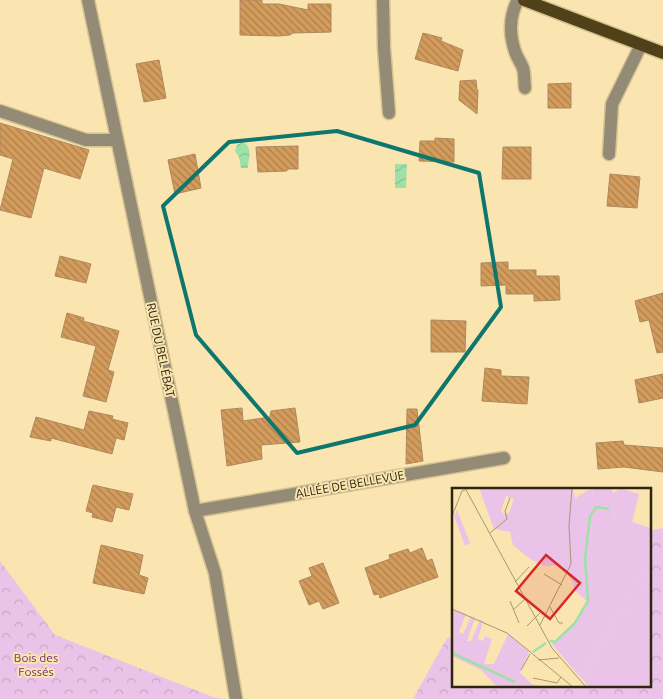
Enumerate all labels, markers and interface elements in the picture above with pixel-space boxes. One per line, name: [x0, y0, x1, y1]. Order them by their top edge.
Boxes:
street label: RUE DU BEL ÉBAT: [145, 302, 177, 399]
street label: ALLÉE DE BELLEVUE: [295, 468, 406, 500]
inset map: [452, 488, 650, 686]
park label: Bois des Fossés: [14, 651, 58, 678]

